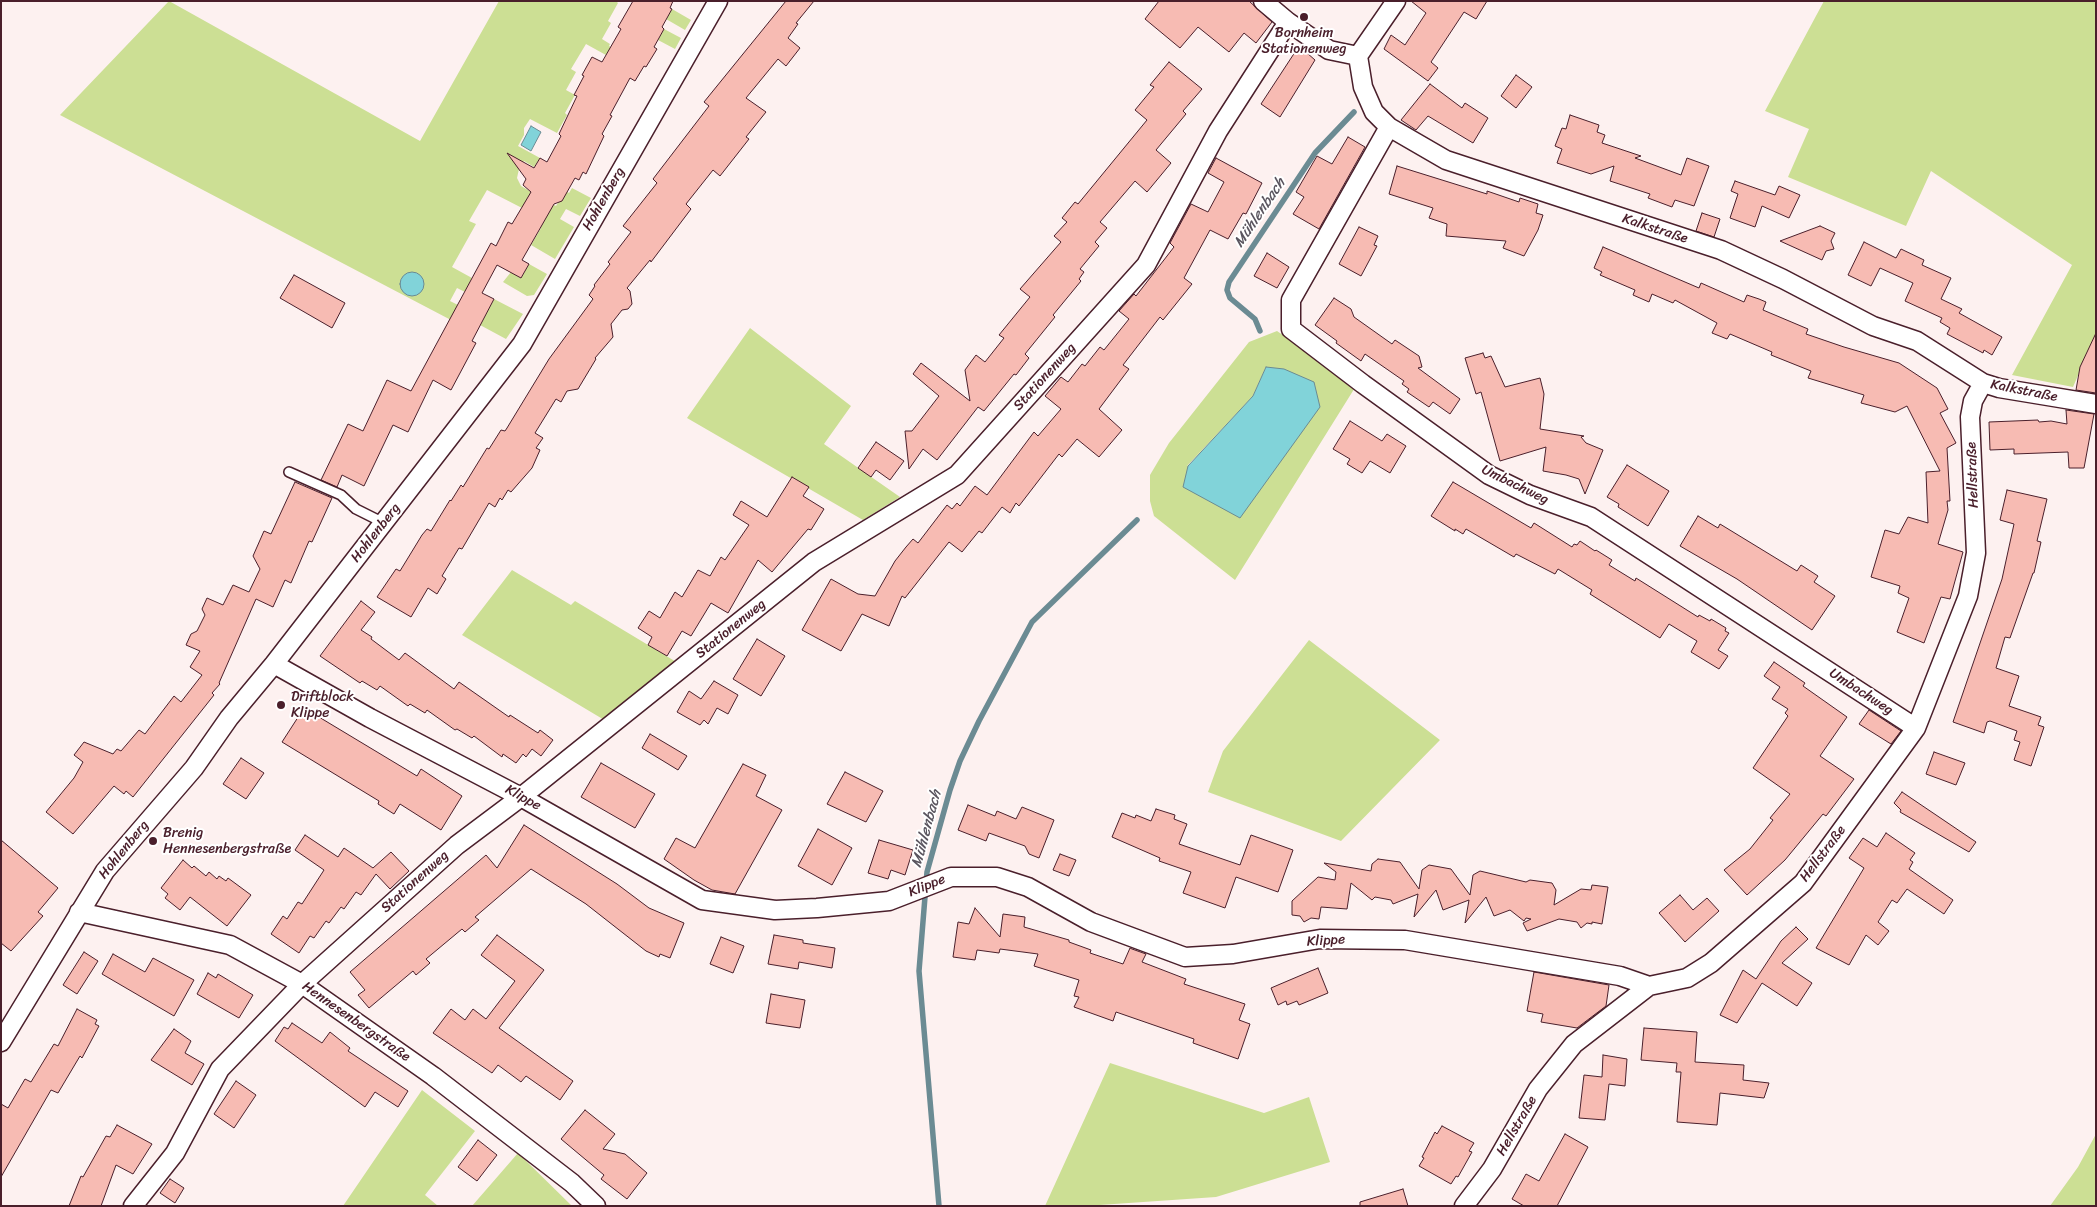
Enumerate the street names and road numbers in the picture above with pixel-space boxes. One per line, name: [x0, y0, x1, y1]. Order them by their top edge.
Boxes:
street label: Hohlenberg: [579, 164, 629, 234]
street label: Kalkstraße: [1620, 211, 1690, 247]
street label: Stationenweg: [1010, 340, 1080, 414]
street label: Kalkstraße: [1989, 376, 2059, 406]
street label: Hellstraße: [1963, 442, 1983, 508]
street label: Umbachweg: [1479, 461, 1551, 509]
street label: Hohlenberg: [348, 500, 404, 566]
street label: Stationenweg: [693, 596, 769, 662]
street label: Umbachweg: [1826, 665, 1896, 719]
street label: Klippe: [502, 781, 544, 815]
street label: Hohlenberg: [95, 817, 153, 883]
street label: Hellstraße: [1796, 823, 1850, 885]
street label: Stationenweg: [378, 847, 452, 917]
street label: Klippe: [906, 871, 948, 901]
street label: Klippe: [1306, 931, 1346, 951]
street label: Hennesenbergstraße: [299, 978, 413, 1066]
street label: Hellstraße: [1493, 1093, 1541, 1159]

